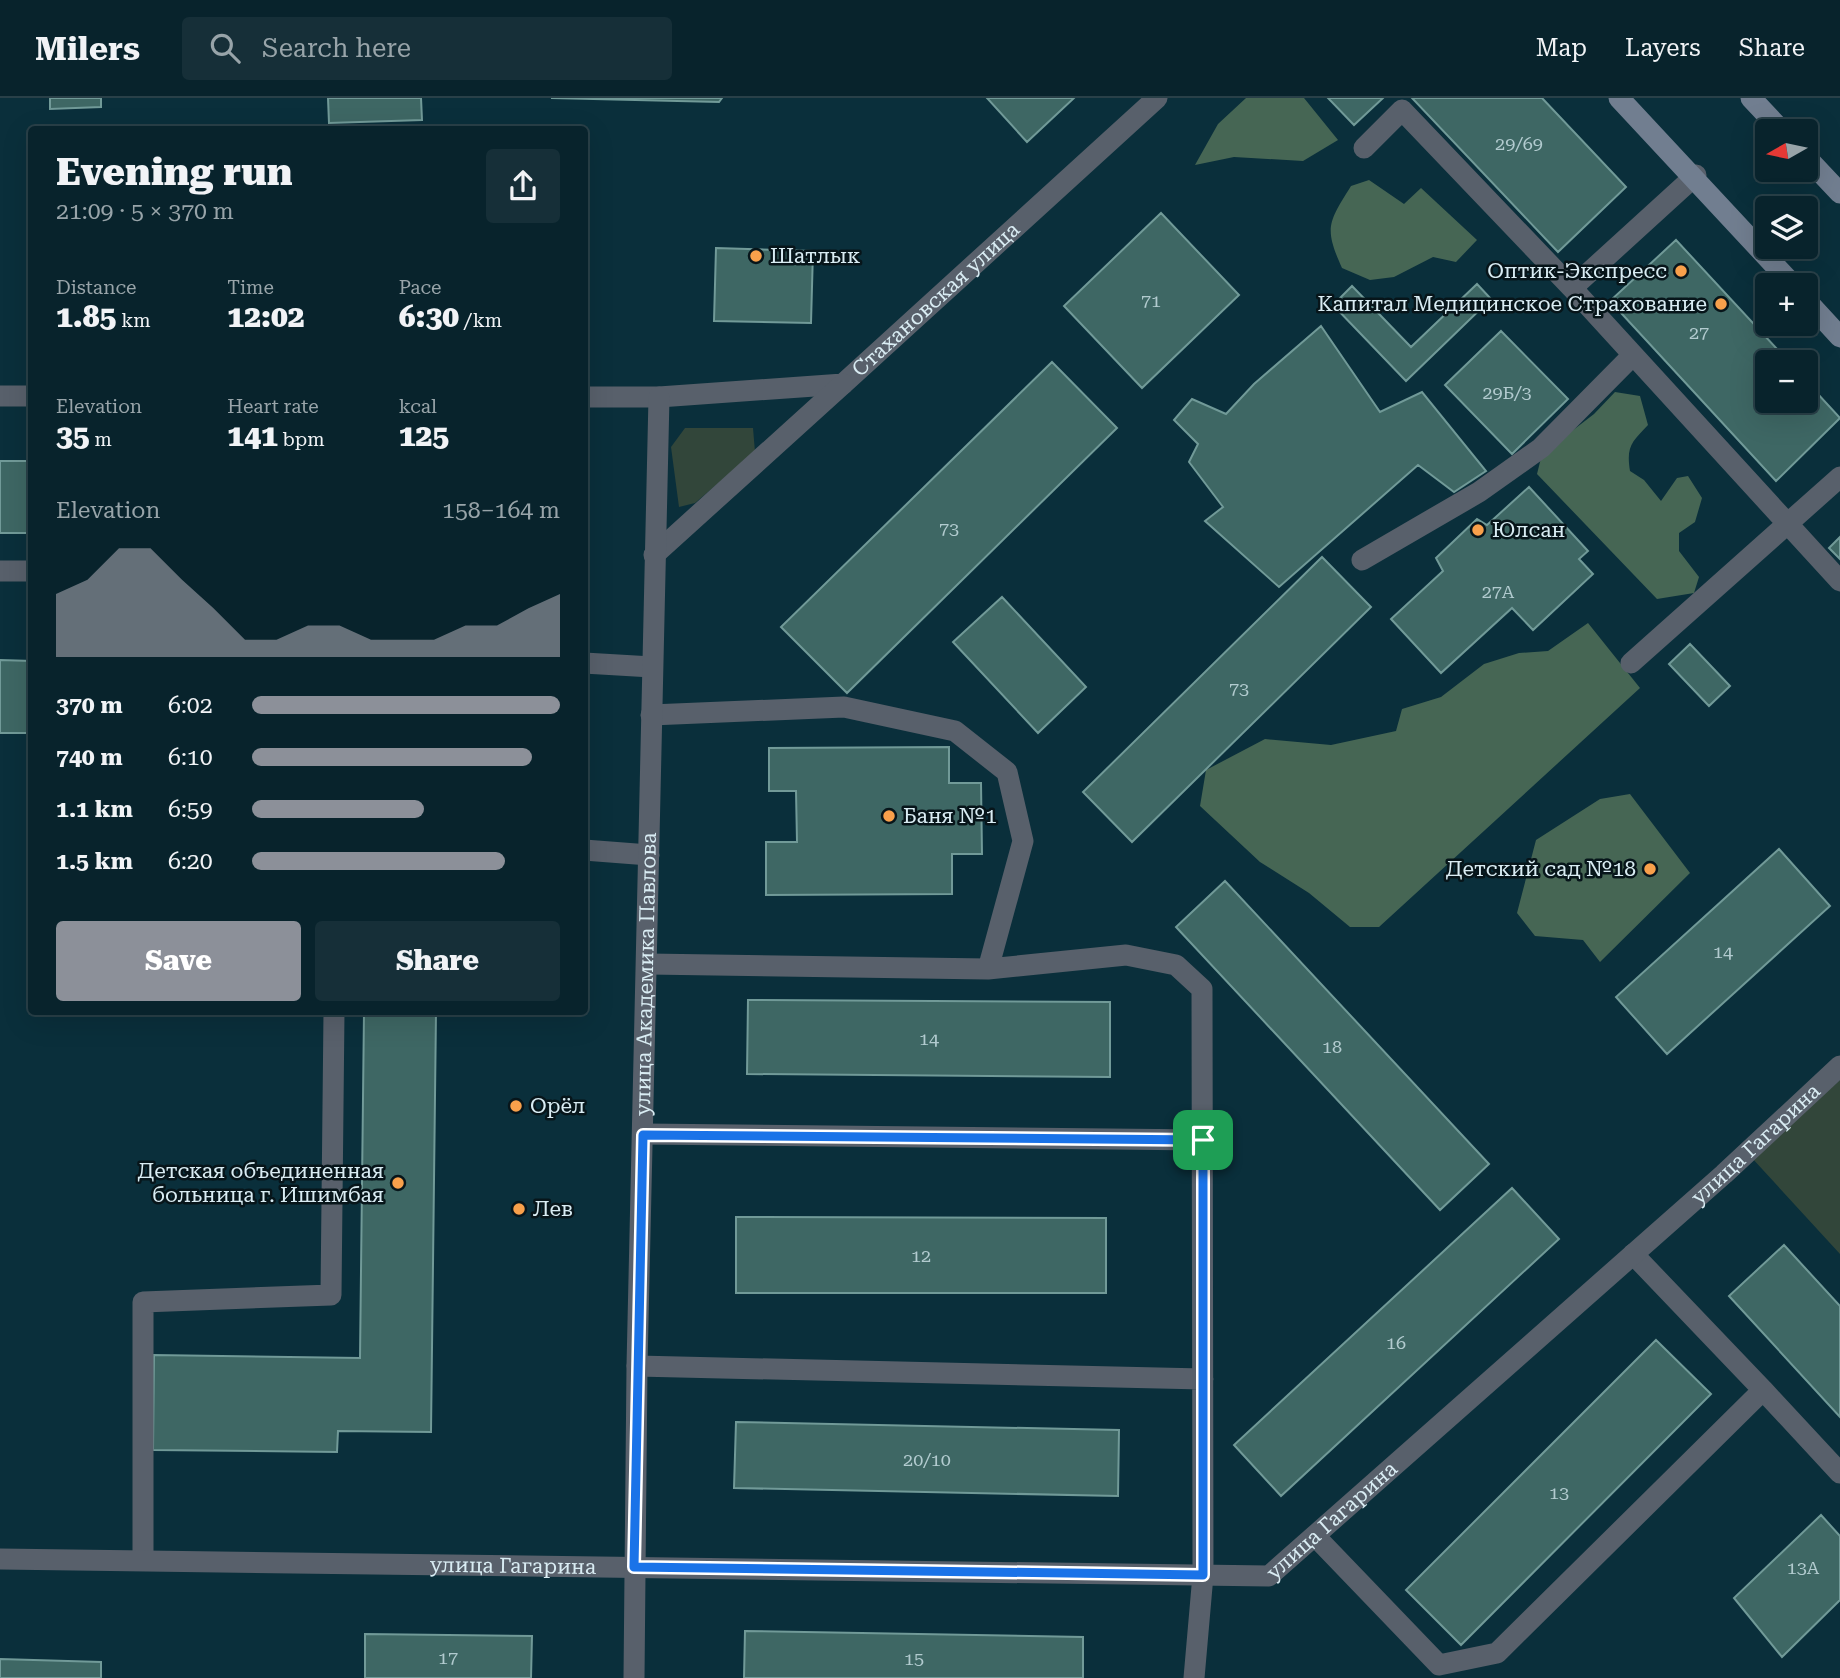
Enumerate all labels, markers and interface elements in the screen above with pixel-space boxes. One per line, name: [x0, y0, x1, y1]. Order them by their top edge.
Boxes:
search box: [182, 17, 672, 80]
text: Milers: [35, 29, 140, 68]
icon: search: [206, 29, 244, 67]
text: Search here: [262, 33, 411, 63]
text: Map: [1536, 34, 1587, 62]
text: Layers: [1625, 34, 1701, 62]
text: Share: [1739, 34, 1805, 62]
north arrow: [1755, 119, 1818, 182]
map controls: [1755, 119, 1818, 413]
house number: 29/69: [1495, 133, 1543, 154]
button: share: [486, 149, 560, 223]
text: Evening run: [56, 150, 292, 194]
button: layers: [1755, 196, 1818, 259]
text: 21:09 · 5 × 370 m: [56, 198, 234, 225]
street label: Стахановская улица: [847, 217, 1025, 382]
place label: Шатлык: [770, 244, 860, 268]
marker: Шатлык: [748, 248, 764, 264]
place label: Оптик-Экспресс: [1487, 259, 1667, 283]
marker: Оптик-Экспресс: [1673, 263, 1689, 279]
button: +: [1755, 273, 1818, 336]
text: Distance: [56, 276, 136, 299]
text: Time: [227, 276, 274, 299]
text: Pace: [399, 276, 442, 299]
house number: 71: [1141, 290, 1161, 311]
place label: Капитал Медицинское Страхование: [1317, 292, 1707, 316]
marker: Капитал Медицинское Страхование: [1713, 296, 1729, 312]
text: 1.85: [56, 299, 116, 334]
text: 12:02: [227, 299, 305, 334]
text: 6:30: [399, 299, 459, 334]
text: km: [116, 309, 151, 332]
text: /km: [459, 309, 502, 332]
house number: 27: [1689, 322, 1709, 343]
button: −: [1755, 350, 1818, 413]
house number: 29Б/3: [1482, 382, 1532, 403]
text: Elevation: [56, 395, 142, 418]
text: Heart rate: [227, 395, 319, 418]
text: kcal: [399, 395, 437, 418]
text: 35: [56, 418, 90, 453]
text: 141: [227, 418, 278, 453]
text: 125: [399, 418, 449, 453]
text: m: [90, 428, 112, 451]
text: bpm: [278, 428, 325, 451]
text: Elevation: [56, 497, 160, 524]
text: 158–164 m: [442, 497, 560, 524]
house number: 73: [939, 518, 959, 539]
place label: Юлсан: [1492, 518, 1565, 542]
marker: Юлсан: [1470, 522, 1486, 538]
house number: 27А: [1482, 581, 1515, 602]
house number: 73: [1229, 678, 1249, 699]
text: 370 m: [56, 692, 123, 719]
text: 6:02: [168, 692, 213, 719]
text: 740 m: [56, 744, 123, 771]
text: 6:10: [168, 744, 213, 771]
text: 1.1 km: [56, 796, 133, 823]
text: 6:59: [168, 796, 213, 823]
place label: Баня №1: [903, 804, 997, 828]
marker: Баня №1: [881, 808, 897, 824]
street label: улица Академика Павлова: [631, 832, 661, 1116]
text: 1.5 km: [56, 848, 133, 875]
text: 6:20: [168, 848, 213, 875]
place label: Детский сад №18: [1446, 857, 1636, 881]
marker: Детский сад №18: [1642, 861, 1658, 877]
button: Save: [56, 921, 301, 1001]
button: Share: [315, 921, 560, 1001]
house number: 14: [1713, 941, 1733, 962]
house number: 14: [919, 1028, 939, 1049]
house number: 18: [1322, 1036, 1342, 1057]
street label: улица Гагарина: [1686, 1078, 1826, 1209]
place label: Орёл: [530, 1094, 585, 1118]
marker: Орёл: [508, 1098, 524, 1114]
pin: [1173, 1110, 1233, 1170]
icon: arrive: [1184, 1121, 1222, 1159]
place label: Детская объединенная больница г. Ишимбая: [138, 1159, 384, 1207]
marker: Детская объединенная больница г. Ишимбая: [390, 1175, 406, 1191]
place label: Лев: [533, 1197, 573, 1221]
marker: Лев: [511, 1201, 527, 1217]
house number: 12: [911, 1245, 931, 1266]
house number: 16: [1386, 1332, 1406, 1353]
house number: 20/10: [903, 1449, 951, 1470]
street label: улица Гагарина: [1262, 1456, 1403, 1585]
house number: 13: [1549, 1482, 1569, 1503]
street label: улица Гагарина: [430, 1553, 597, 1579]
house number: 13А: [1787, 1557, 1820, 1578]
house number: 17: [438, 1647, 458, 1668]
house number: 15: [904, 1648, 924, 1669]

